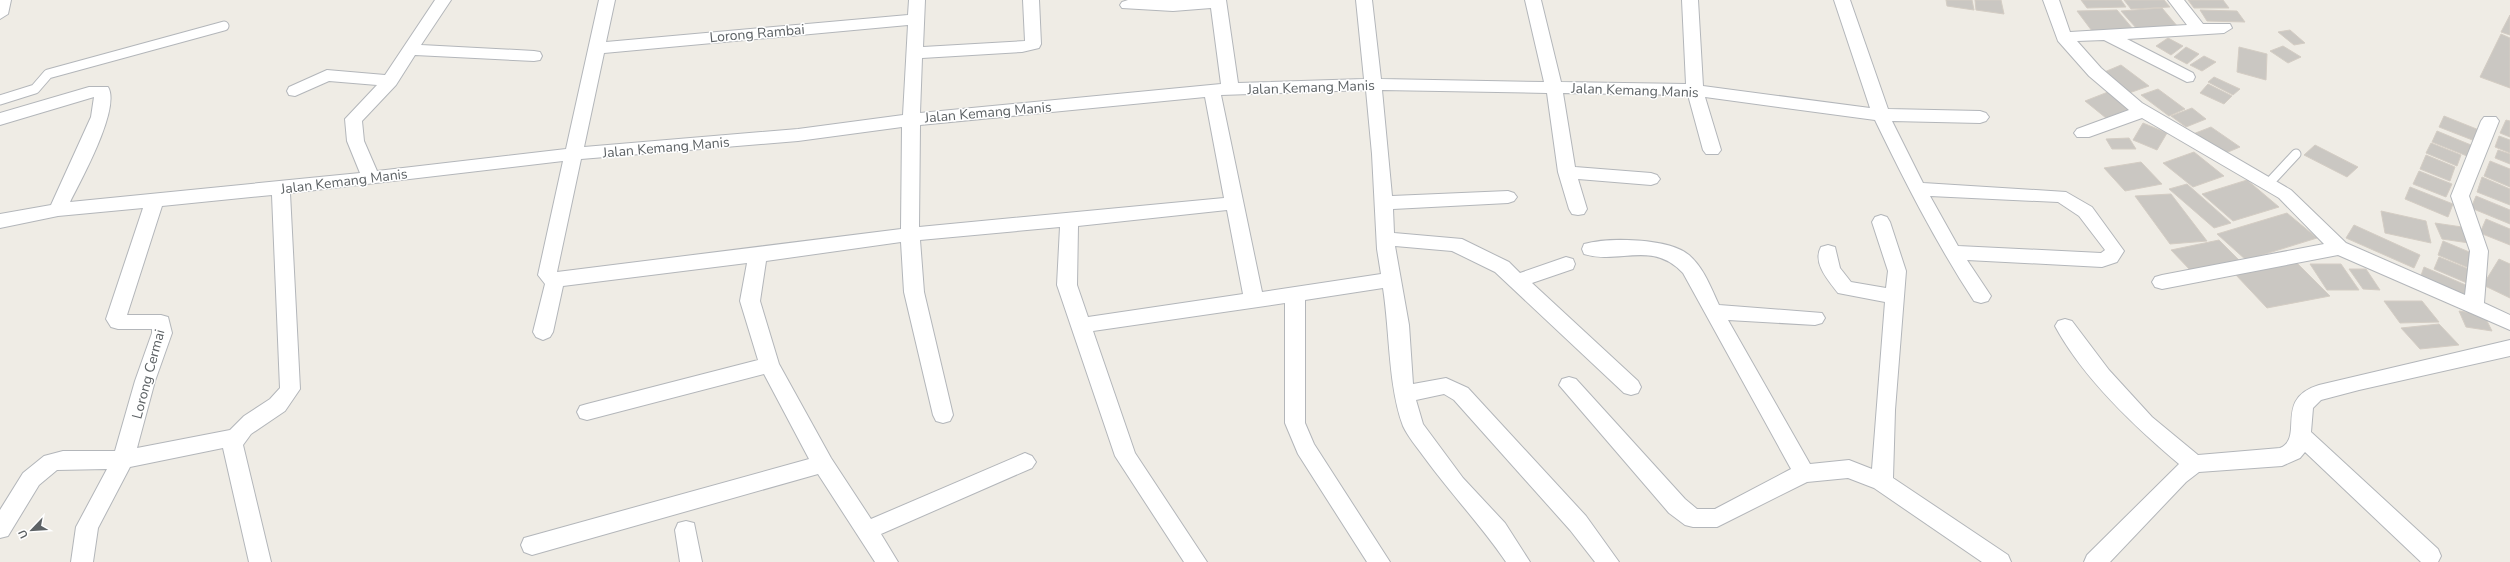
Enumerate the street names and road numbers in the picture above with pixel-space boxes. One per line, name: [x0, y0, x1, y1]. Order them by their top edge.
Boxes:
street label: Lorong Rambai: [709, 20, 805, 47]
street label: Jalan Kemang Manis: [1246, 76, 1375, 99]
street label: Jalan Kemang Manis: [1570, 79, 1699, 102]
street label: Jalan Kemang Manis: [923, 97, 1053, 128]
street label: Jalan Kemang Manis: [601, 132, 731, 163]
street label: Jalan Kemang Manis: [279, 164, 409, 199]
street label: Lorong Cermai: [127, 327, 170, 421]

